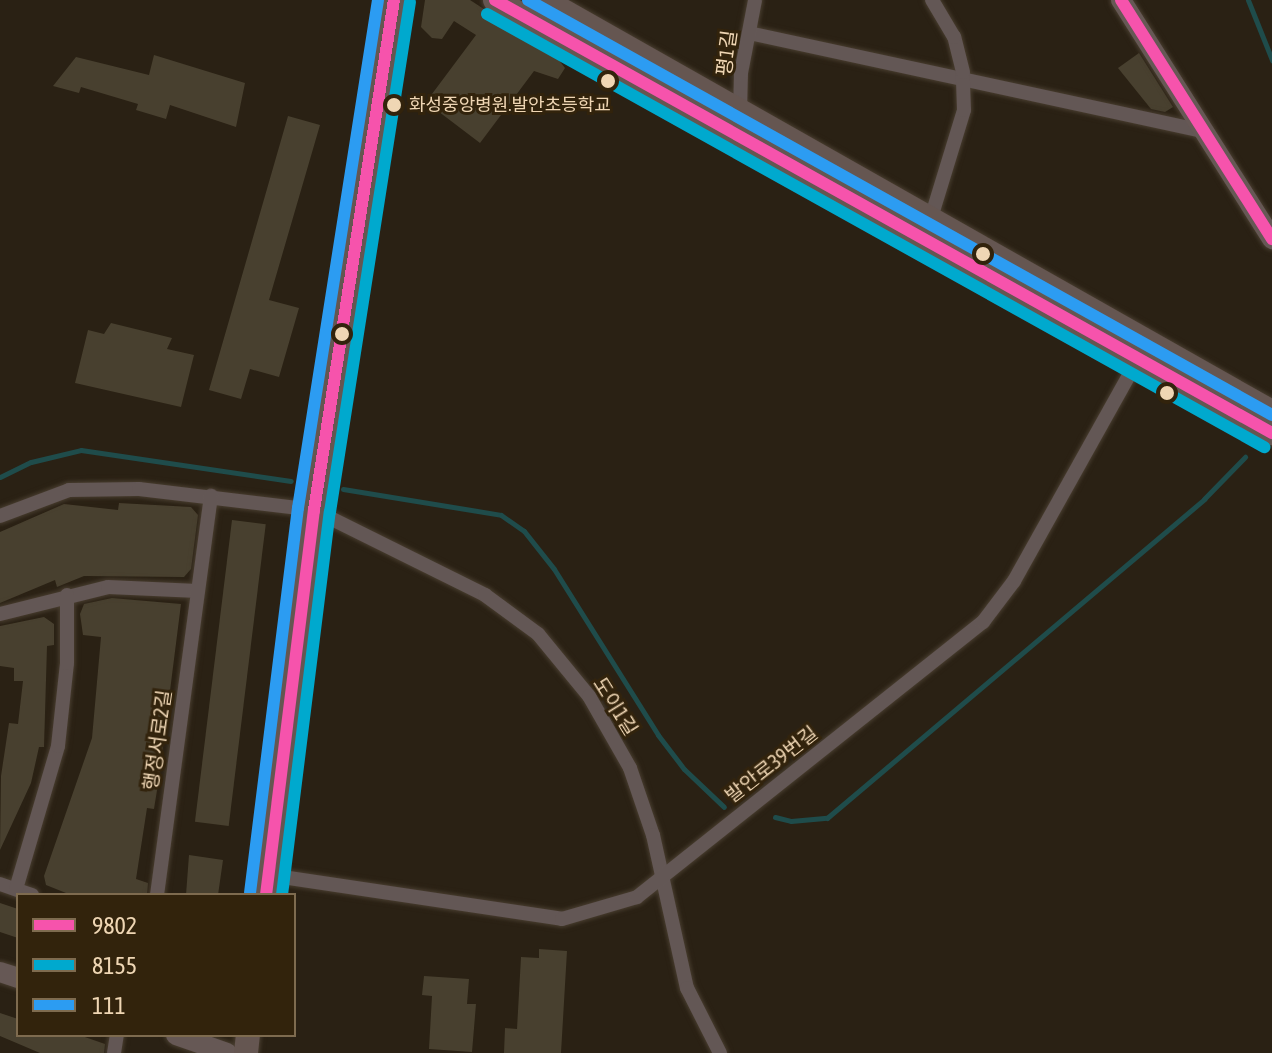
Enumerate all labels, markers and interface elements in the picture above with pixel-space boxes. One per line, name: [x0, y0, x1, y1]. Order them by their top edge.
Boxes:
street label: 평1길: [711, 28, 741, 78]
unlabelled marker: [600, 73, 616, 89]
place label: 화성중앙병원.발안초등학교: [409, 94, 611, 116]
marker: 화성중앙병원.발안초등학교: [386, 97, 402, 113]
unlabelled marker: [975, 246, 991, 262]
unlabelled marker: [334, 326, 350, 342]
unlabelled marker: [1159, 385, 1175, 401]
street label: 도이1길: [589, 672, 643, 740]
street label: 행정서로2길: [138, 688, 176, 792]
street label: 발안로39번길: [720, 720, 822, 808]
legend: [16, 893, 296, 1037]
text: 9802: [92, 912, 137, 939]
text: 8155: [92, 952, 137, 979]
text: 111: [92, 992, 126, 1019]

